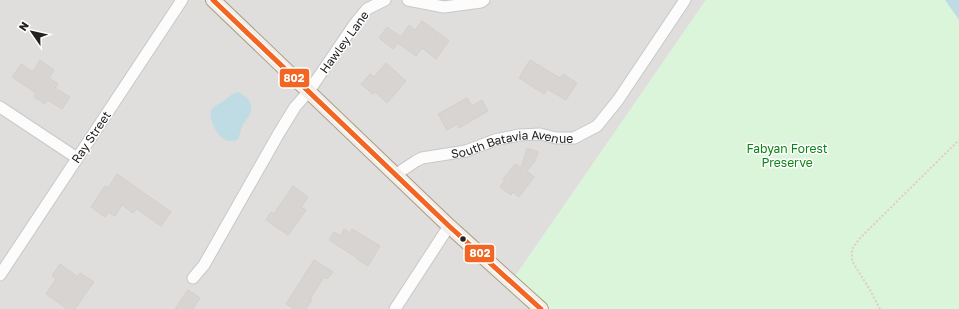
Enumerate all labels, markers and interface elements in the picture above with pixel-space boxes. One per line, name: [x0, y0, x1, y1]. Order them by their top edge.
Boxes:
street label: Hawley Lane: [316, 8, 372, 76]
north arrow: [12, 12, 52, 52]
text: N: [16, 19, 31, 33]
line badge: 802: [279, 68, 310, 88]
text: 802: [284, 71, 305, 84]
street label: Ray Street: [68, 108, 114, 166]
street label: South Batavia Avenue: [450, 126, 573, 161]
park label: Fabyan Forest Preserve: [746, 141, 828, 170]
unlabelled marker: [458, 234, 468, 244]
line badge: 802: [464, 244, 495, 263]
text: 802: [470, 246, 491, 259]

